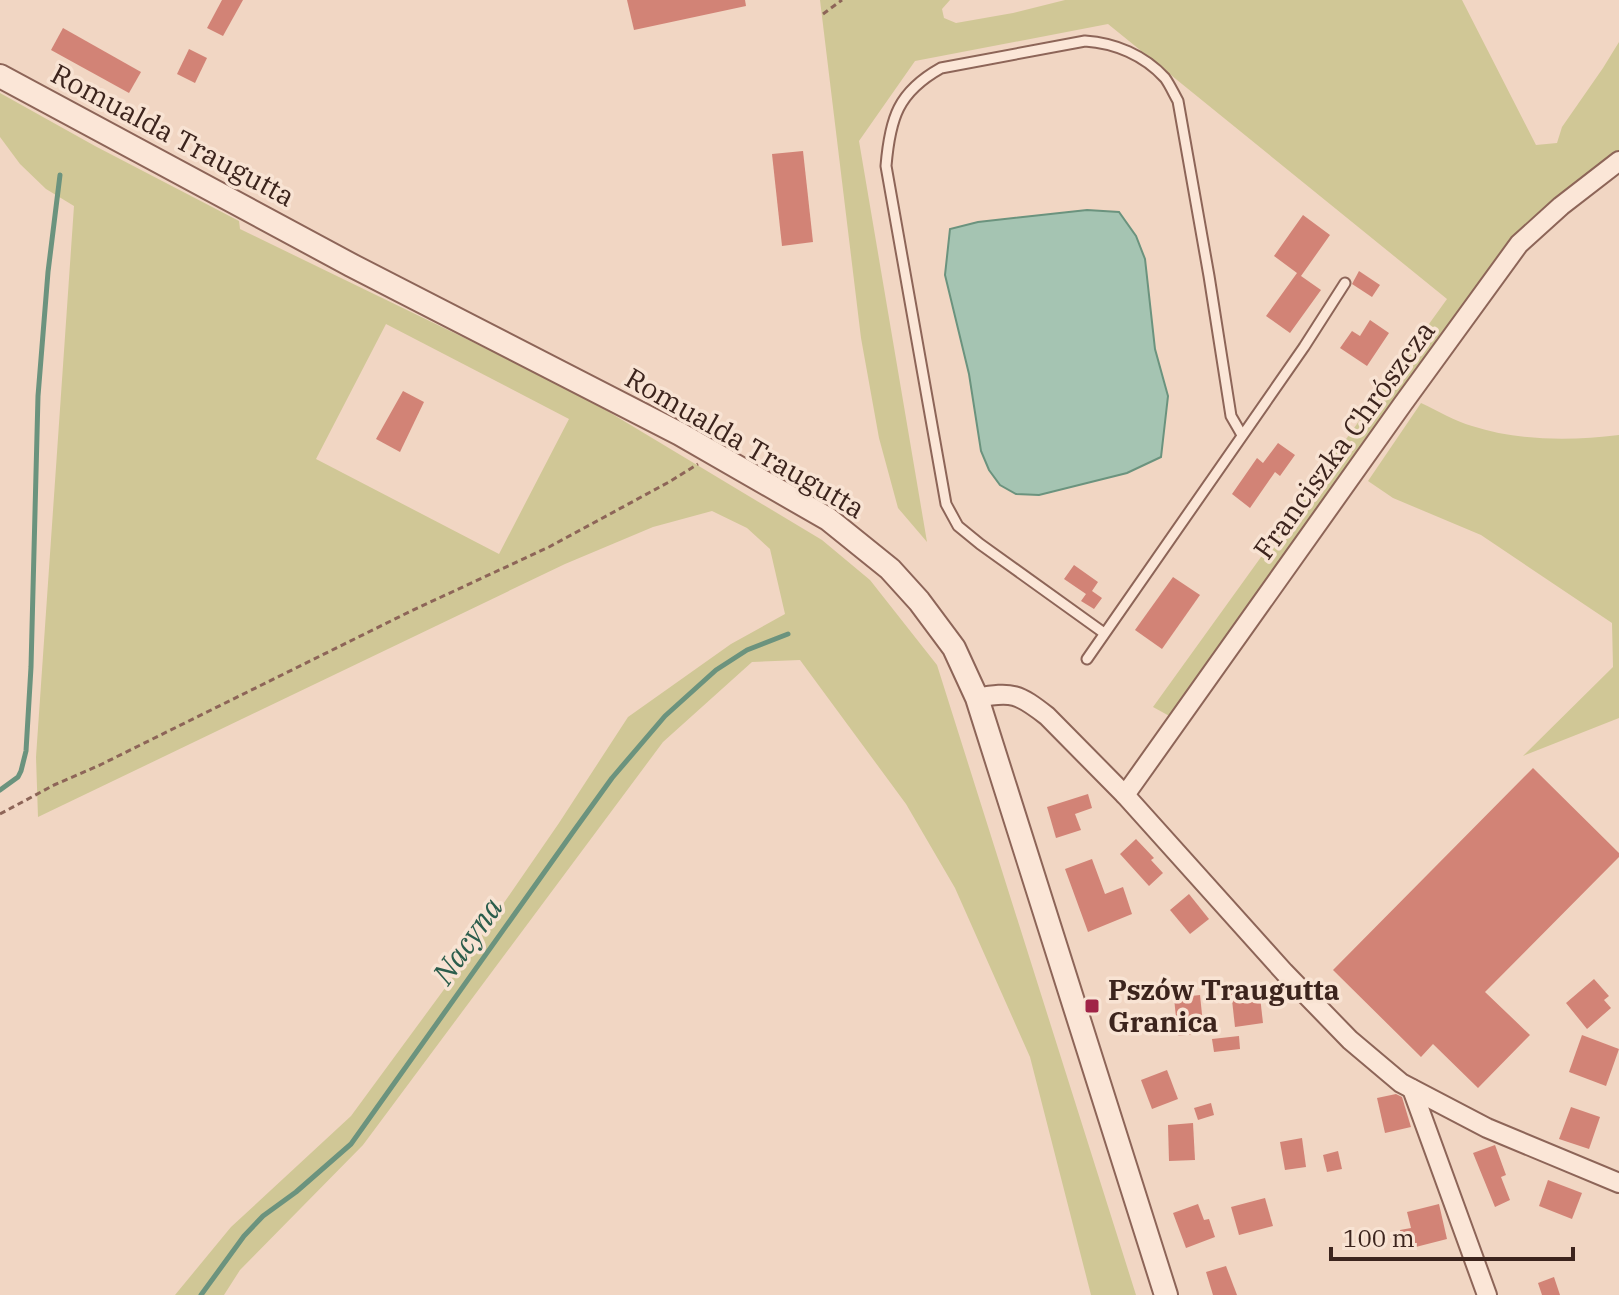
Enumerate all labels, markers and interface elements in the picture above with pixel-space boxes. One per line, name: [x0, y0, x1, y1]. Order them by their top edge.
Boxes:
street label: Romualda Traugutta: [45, 55, 301, 214]
street label: Franciszka Chrószcza: [1245, 313, 1443, 566]
street label: Romualda Traugutta: [619, 359, 872, 526]
water label: Nacyna: [422, 888, 511, 992]
place label: Pszów Traugutta Granica: [1108, 971, 1340, 1040]
marker: Pszów Traugutta Granica: [1083, 997, 1101, 1015]
scale bar: [1331, 1211, 1573, 1261]
text: 100 m: [1343, 1222, 1415, 1254]

